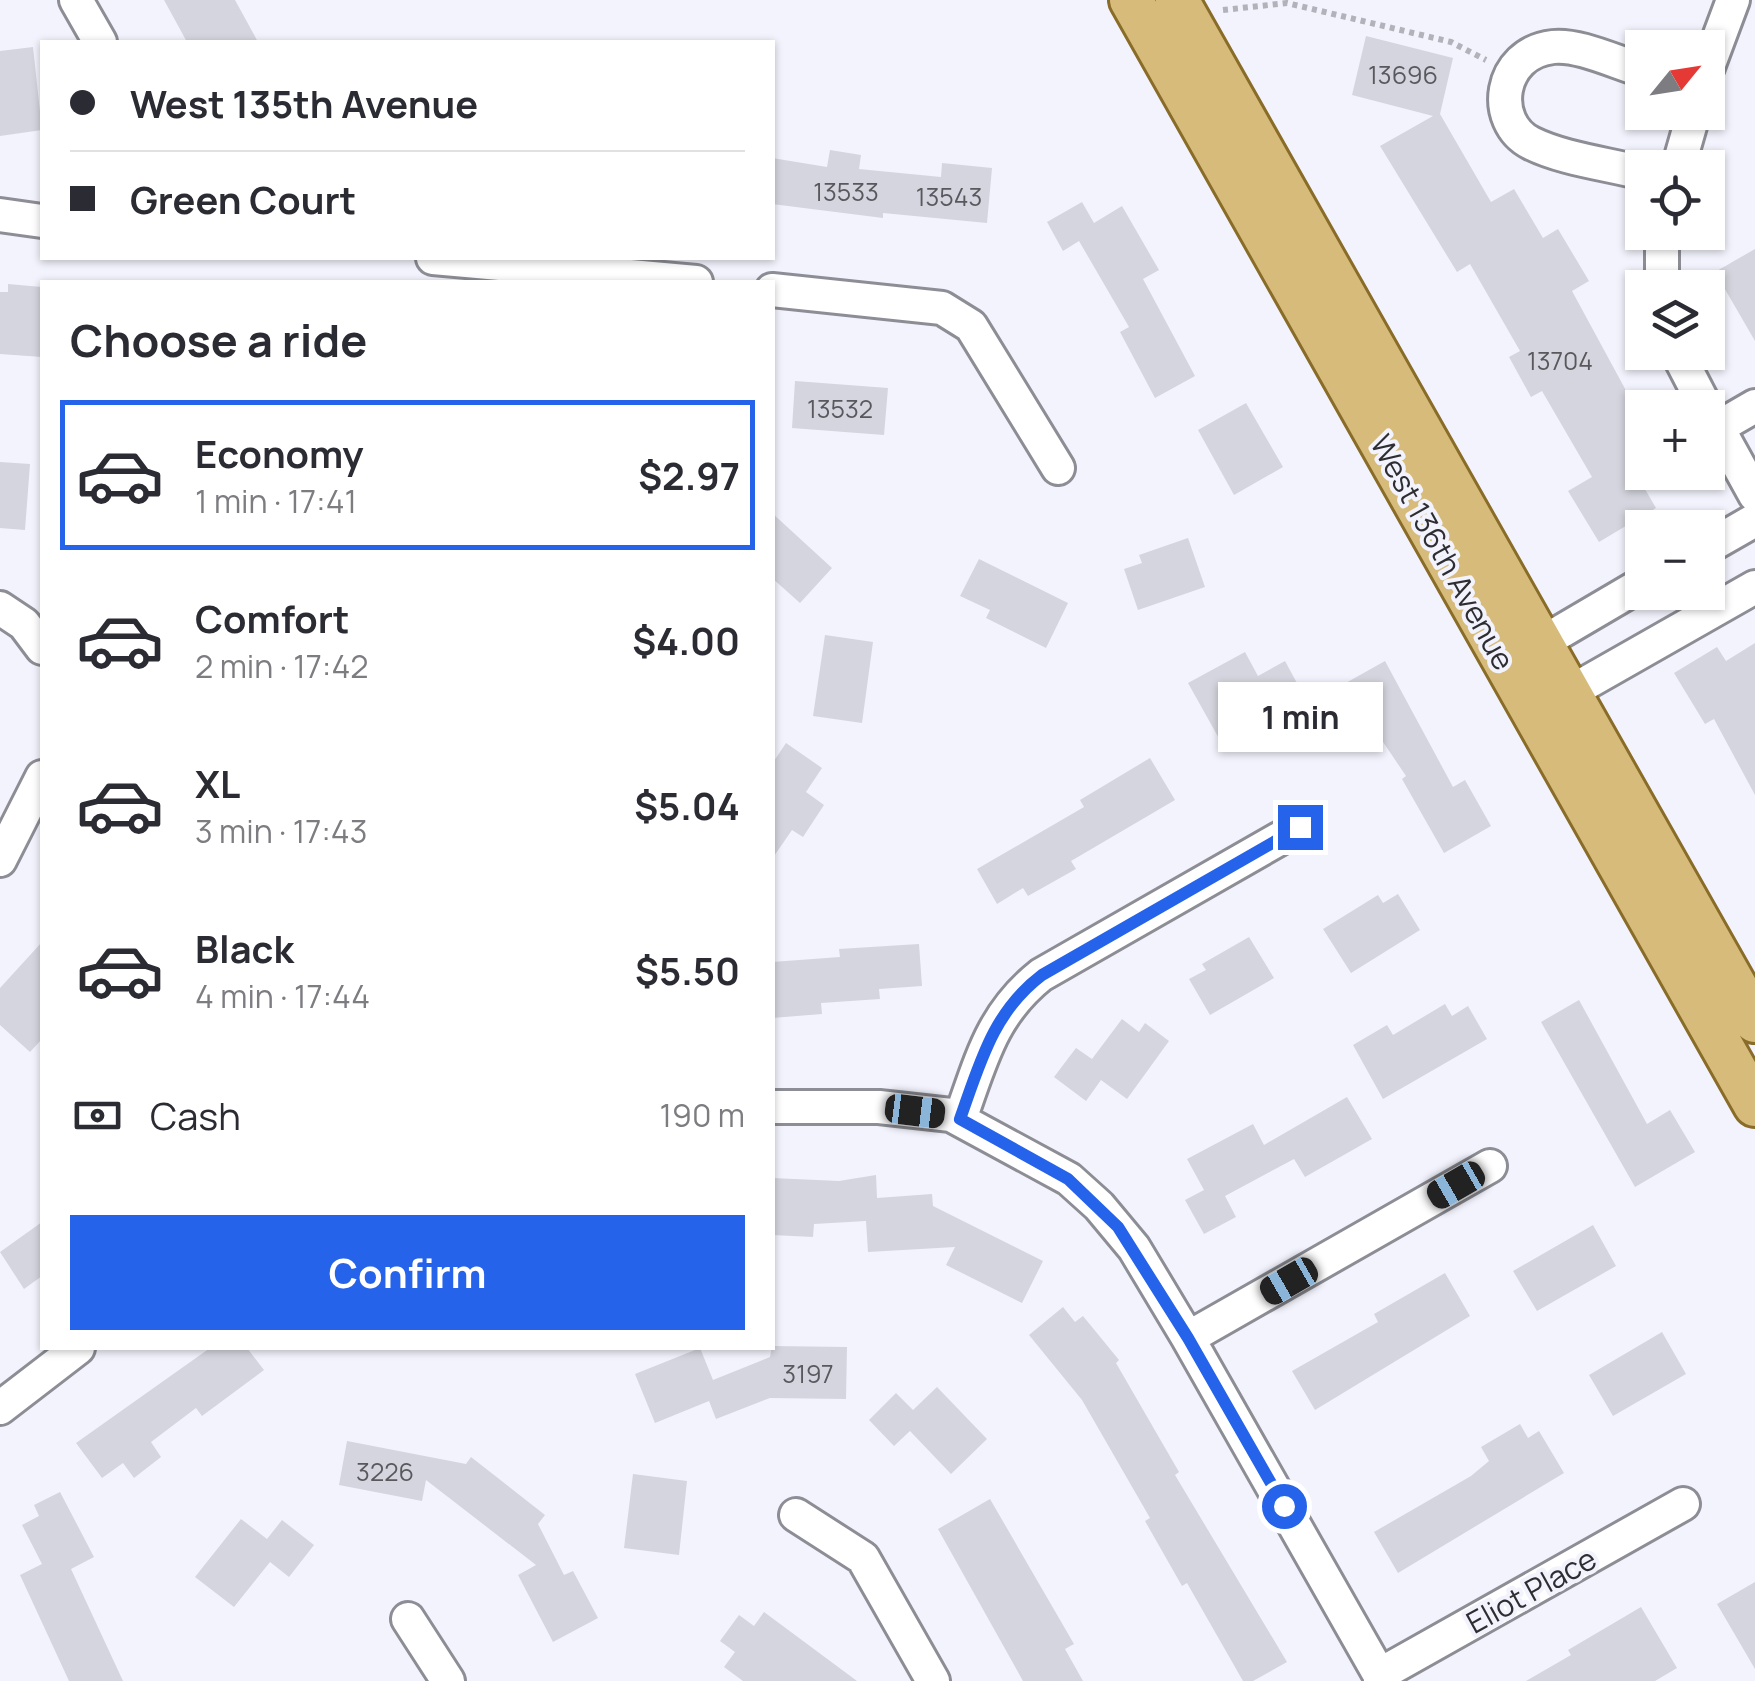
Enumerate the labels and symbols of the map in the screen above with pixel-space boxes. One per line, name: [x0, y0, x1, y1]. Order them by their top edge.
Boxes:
north arrow: [1625, 30, 1725, 130]
house number: 13696: [1368, 57, 1438, 92]
house number: 13533: [813, 174, 879, 209]
house number: 13543: [916, 179, 982, 214]
house number: 13704: [1527, 343, 1593, 378]
house number: 13532: [807, 391, 873, 426]
street label: West 136th Avenue: [1361, 427, 1525, 677]
callout: 1 min: [1218, 682, 1382, 752]
route end: [1278, 805, 1323, 850]
car: [883, 1092, 947, 1130]
car: [1423, 1157, 1489, 1213]
car: [1256, 1253, 1322, 1309]
house number: 3197: [782, 1356, 834, 1391]
house number: 3226: [356, 1454, 414, 1489]
route start: [1262, 1484, 1307, 1529]
street label: Eliot Place: [1459, 1538, 1603, 1642]

